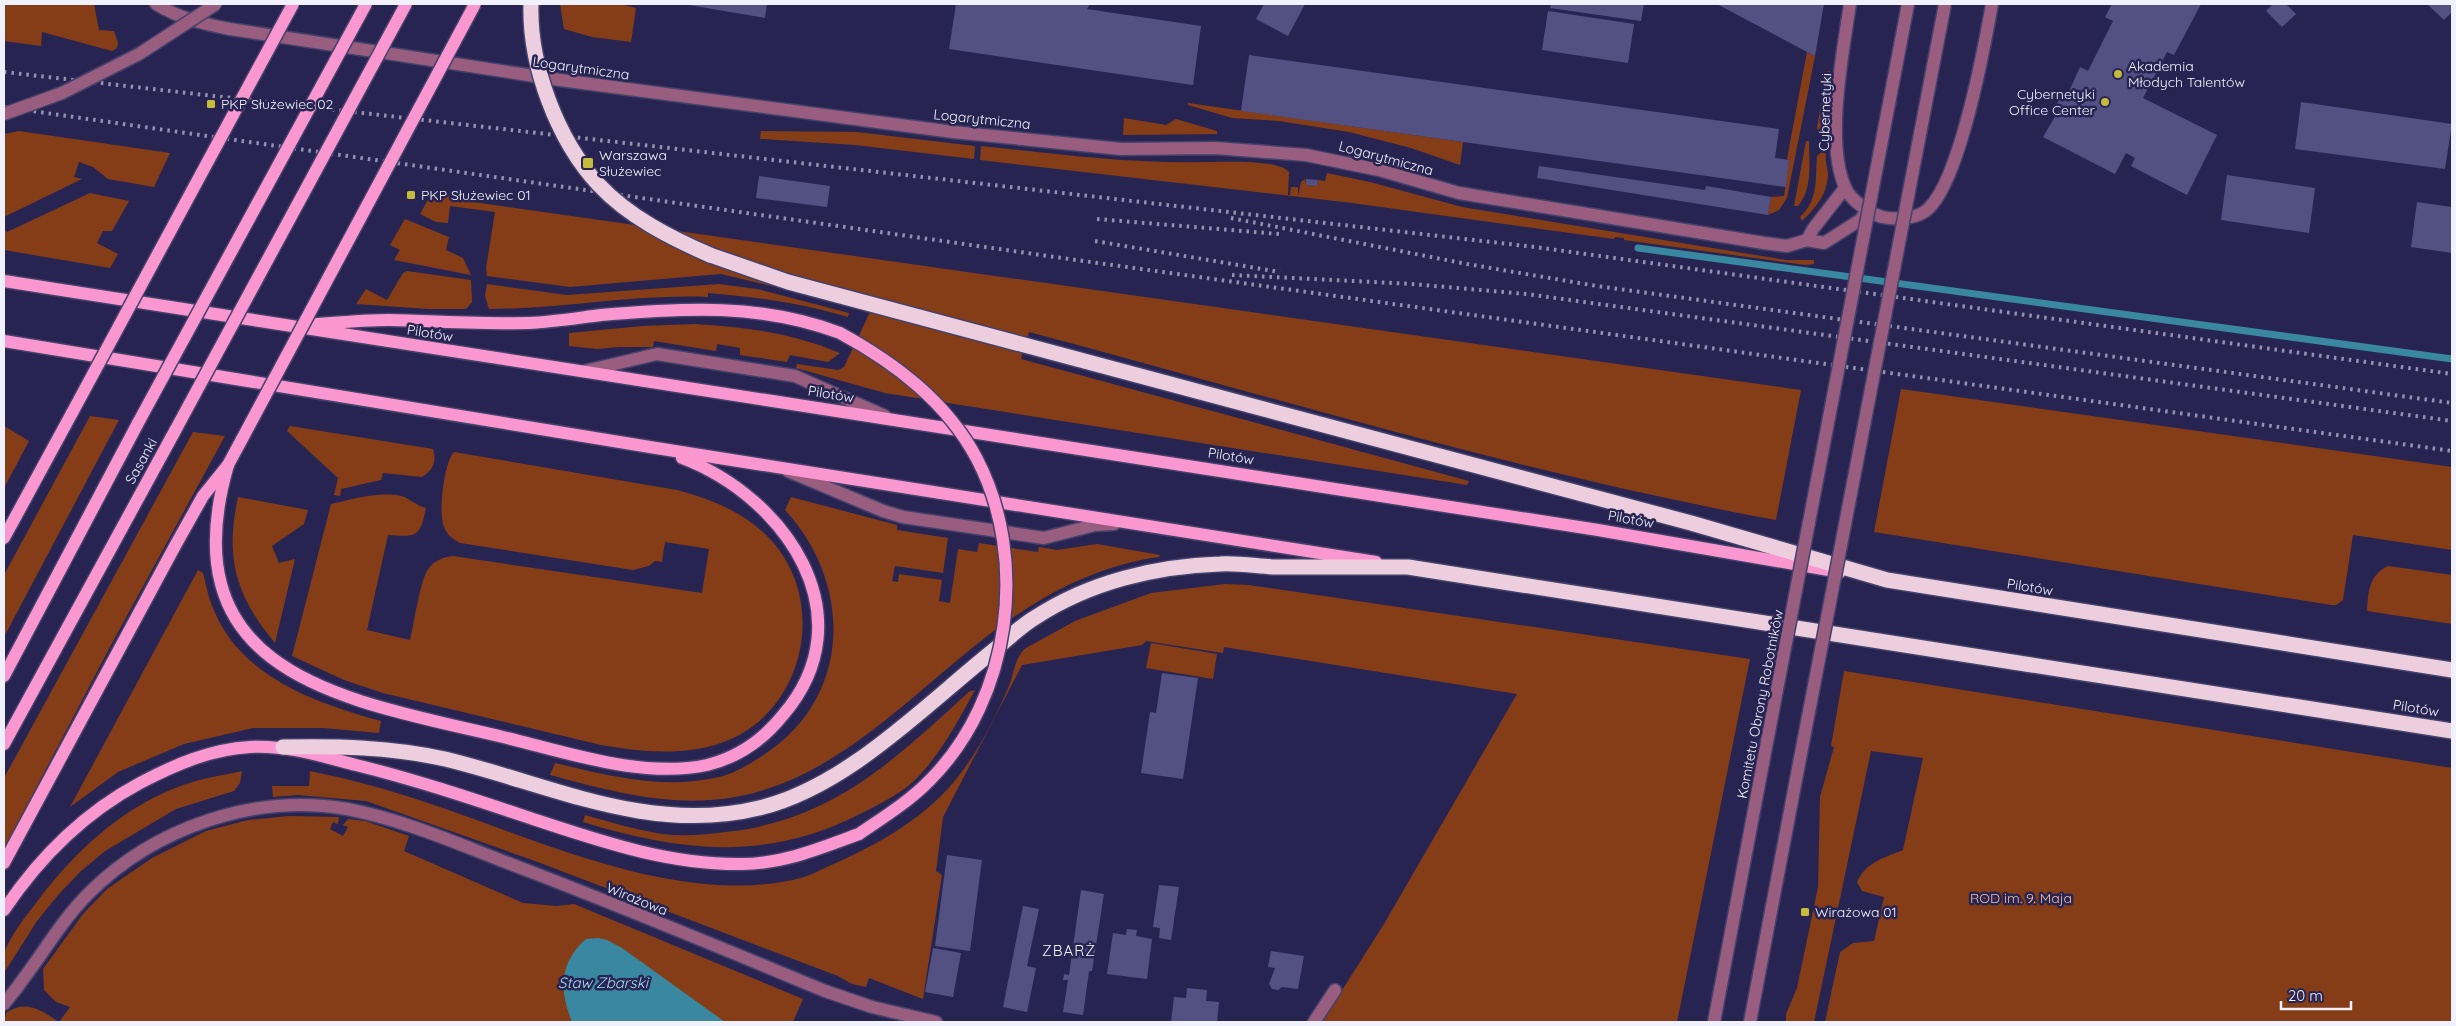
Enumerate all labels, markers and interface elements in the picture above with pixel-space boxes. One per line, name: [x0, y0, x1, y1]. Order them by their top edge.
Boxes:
street label: Logarytmiczna: [531, 52, 631, 84]
place label: Akademia Młodych Talentów: [2128, 57, 2245, 91]
marker: Akademia Młodych Talentów: [2112, 68, 2124, 80]
street label: Cybernetyki: [1815, 73, 1835, 151]
place label: Cybernetyki Office Center: [2009, 85, 2096, 119]
place label: PKP Służewiec 02: [221, 95, 333, 113]
marker: Cybernetyki Office Center: [2099, 96, 2111, 108]
marker: PKP Służewiec 02: [205, 98, 217, 110]
street label: Logarytmiczna: [933, 105, 1031, 133]
street label: Logarytmiczna: [1337, 137, 1435, 179]
place label: Warszawa Służewiec: [599, 146, 667, 180]
marker: Warszawa Służewiec: [581, 156, 595, 170]
place label: PKP Służewiec 01: [421, 186, 531, 204]
marker: PKP Służewiec 01: [405, 189, 417, 201]
street label: Pilotów: [406, 320, 455, 346]
street label: Pilotów: [807, 381, 856, 407]
street label: Sasanki: [121, 435, 161, 487]
street label: Pilotów: [1207, 443, 1256, 469]
street label: Pilotów: [1606, 506, 1656, 532]
street label: Pilotów: [2006, 574, 2055, 600]
street label: Komitetu Obrony Robotników: [1733, 608, 1787, 800]
street label: Pilotów: [2392, 695, 2441, 721]
street label: Wirażowa: [604, 879, 670, 919]
park label: ROD im. 9. Maja: [1970, 889, 2072, 907]
place label: Wirażowa 01: [1815, 903, 1897, 921]
marker: Wirażowa 01: [1799, 906, 1811, 918]
district label: ZBARŻ: [1042, 941, 1096, 960]
water label: Staw Zbarski: [558, 973, 650, 992]
scale bar: [2281, 978, 2351, 1010]
text: 20 m: [2288, 986, 2323, 1005]

